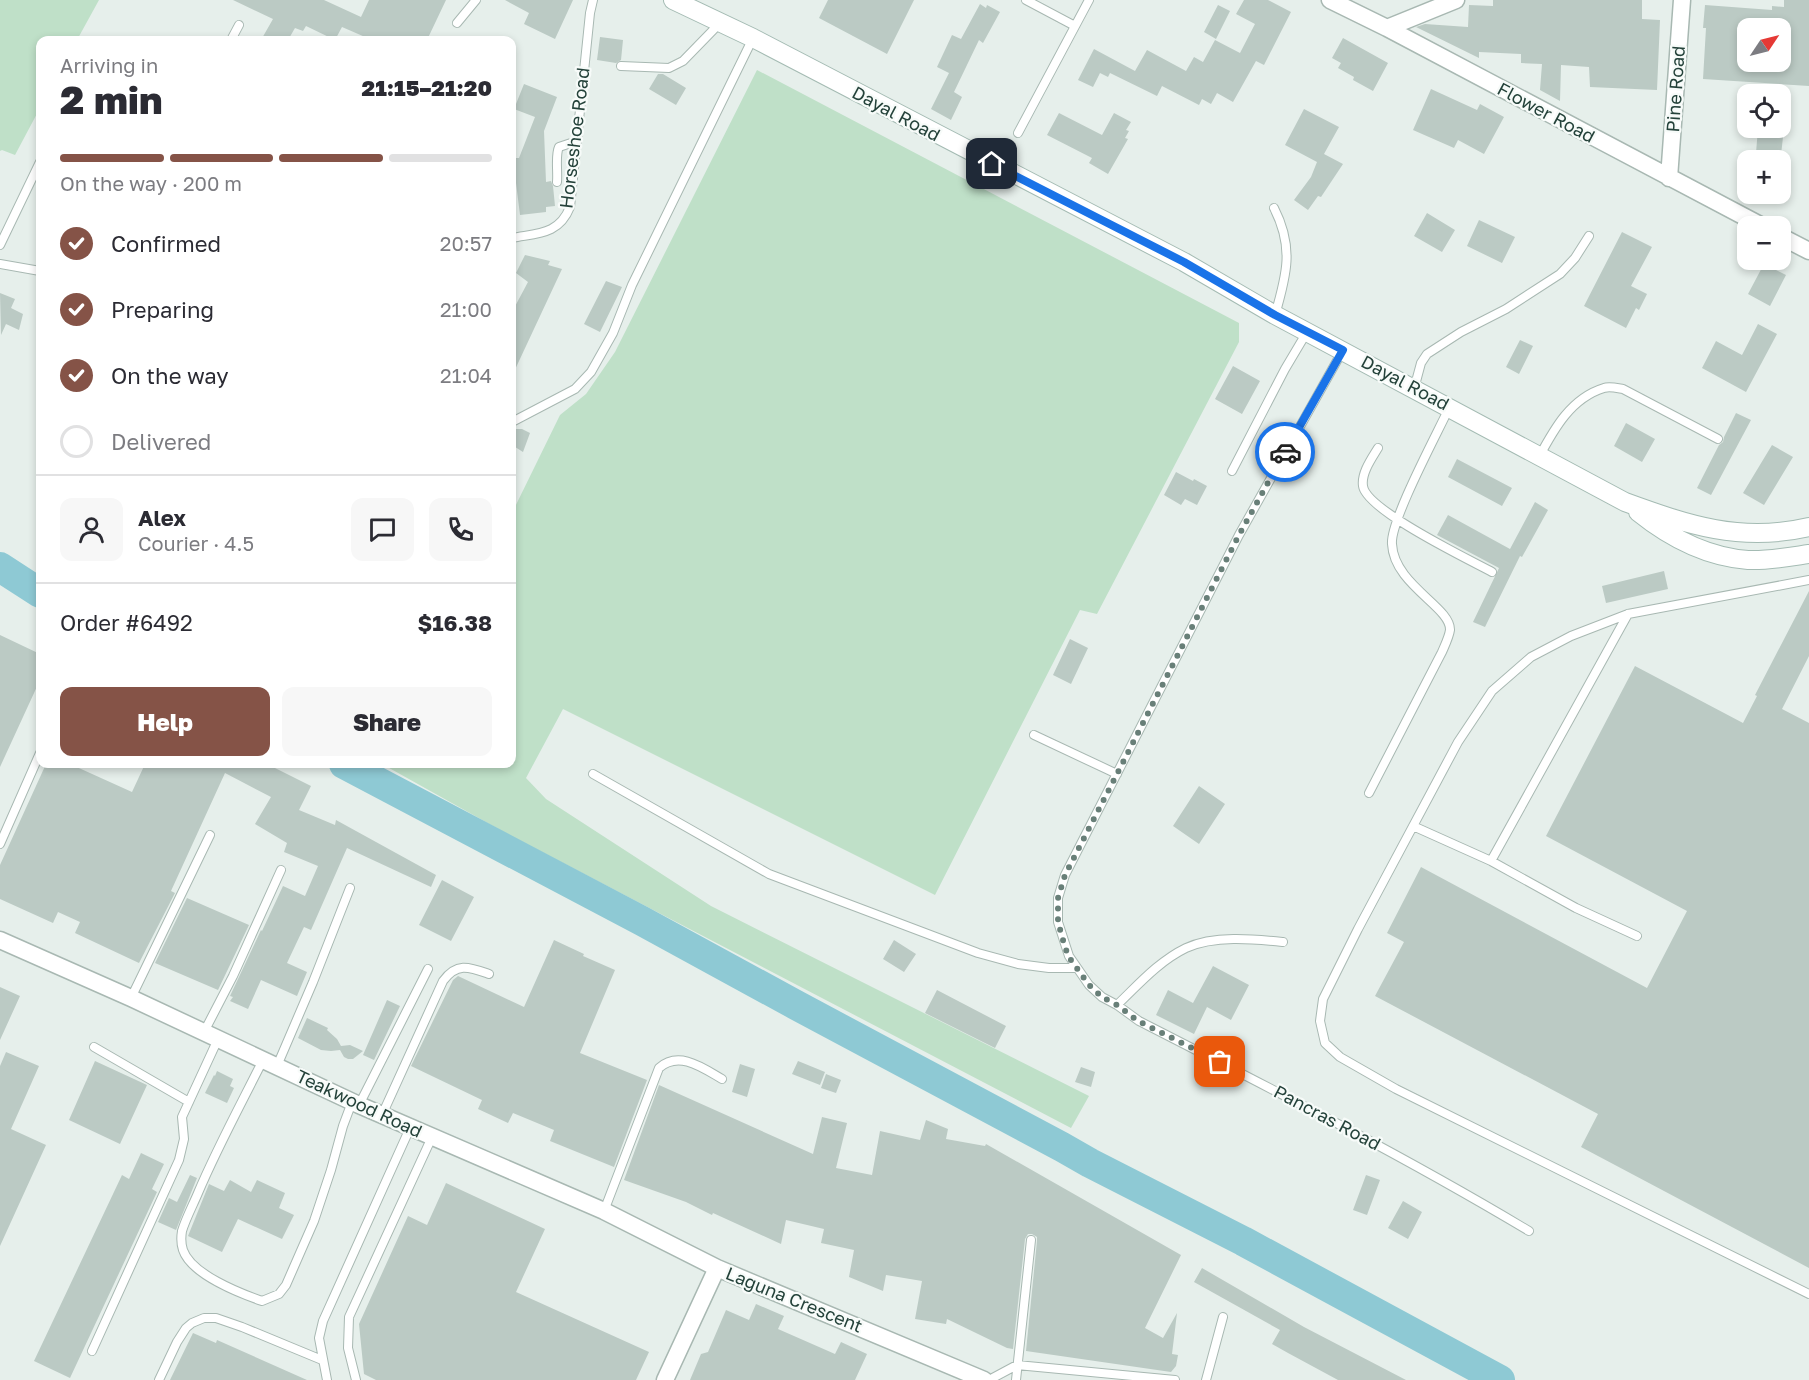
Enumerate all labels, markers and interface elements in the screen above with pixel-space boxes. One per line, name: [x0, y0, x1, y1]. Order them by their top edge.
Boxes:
north arrow: [1737, 18, 1791, 72]
map controls: [1737, 18, 1791, 270]
street label: Pine Road: [1661, 45, 1689, 133]
text: Arriving in: [60, 53, 158, 77]
street label: Horseshoe Road: [554, 66, 594, 210]
text: 21:15–21:20: [362, 74, 492, 101]
text: 2 min: [60, 76, 163, 123]
street label: Flower Road: [1494, 77, 1599, 147]
street label: Dayal Road: [849, 81, 944, 145]
button: locate: [1737, 84, 1791, 138]
pin: [966, 138, 1017, 189]
icon: home: [975, 147, 1008, 180]
button: +: [1737, 150, 1791, 204]
text: On the way · 200 m: [60, 171, 242, 195]
button: −: [1737, 216, 1791, 270]
icon: check: [60, 227, 93, 260]
text: Confirmed: [111, 230, 221, 257]
text: 20:57: [440, 231, 492, 255]
icon: check: [60, 293, 93, 326]
text: Preparing: [111, 296, 214, 323]
text: 21:00: [440, 297, 492, 321]
street label: Dayal Road: [1358, 350, 1453, 414]
icon: check: [60, 359, 93, 392]
text: On the way: [111, 362, 229, 389]
text: 21:04: [440, 363, 492, 387]
courier: [1255, 422, 1315, 482]
text: Delivered: [111, 428, 211, 455]
icon: car: [1269, 436, 1302, 469]
button: person: [60, 498, 123, 561]
button: chat: [351, 498, 414, 561]
button: phone: [429, 498, 492, 561]
text: Alex: [138, 504, 186, 531]
text: Courier · 4.5: [138, 531, 254, 555]
text: Order #6492: [60, 609, 193, 636]
text: $16.38: [417, 609, 492, 636]
button: Help: [60, 687, 270, 756]
button: Share: [282, 687, 492, 756]
pin: [1194, 1036, 1245, 1087]
icon: bag: [1203, 1045, 1236, 1078]
street label: Teakwood Road: [293, 1064, 426, 1142]
street label: Pancras Road: [1270, 1080, 1385, 1154]
street label: Laguna Crescent: [723, 1262, 866, 1337]

